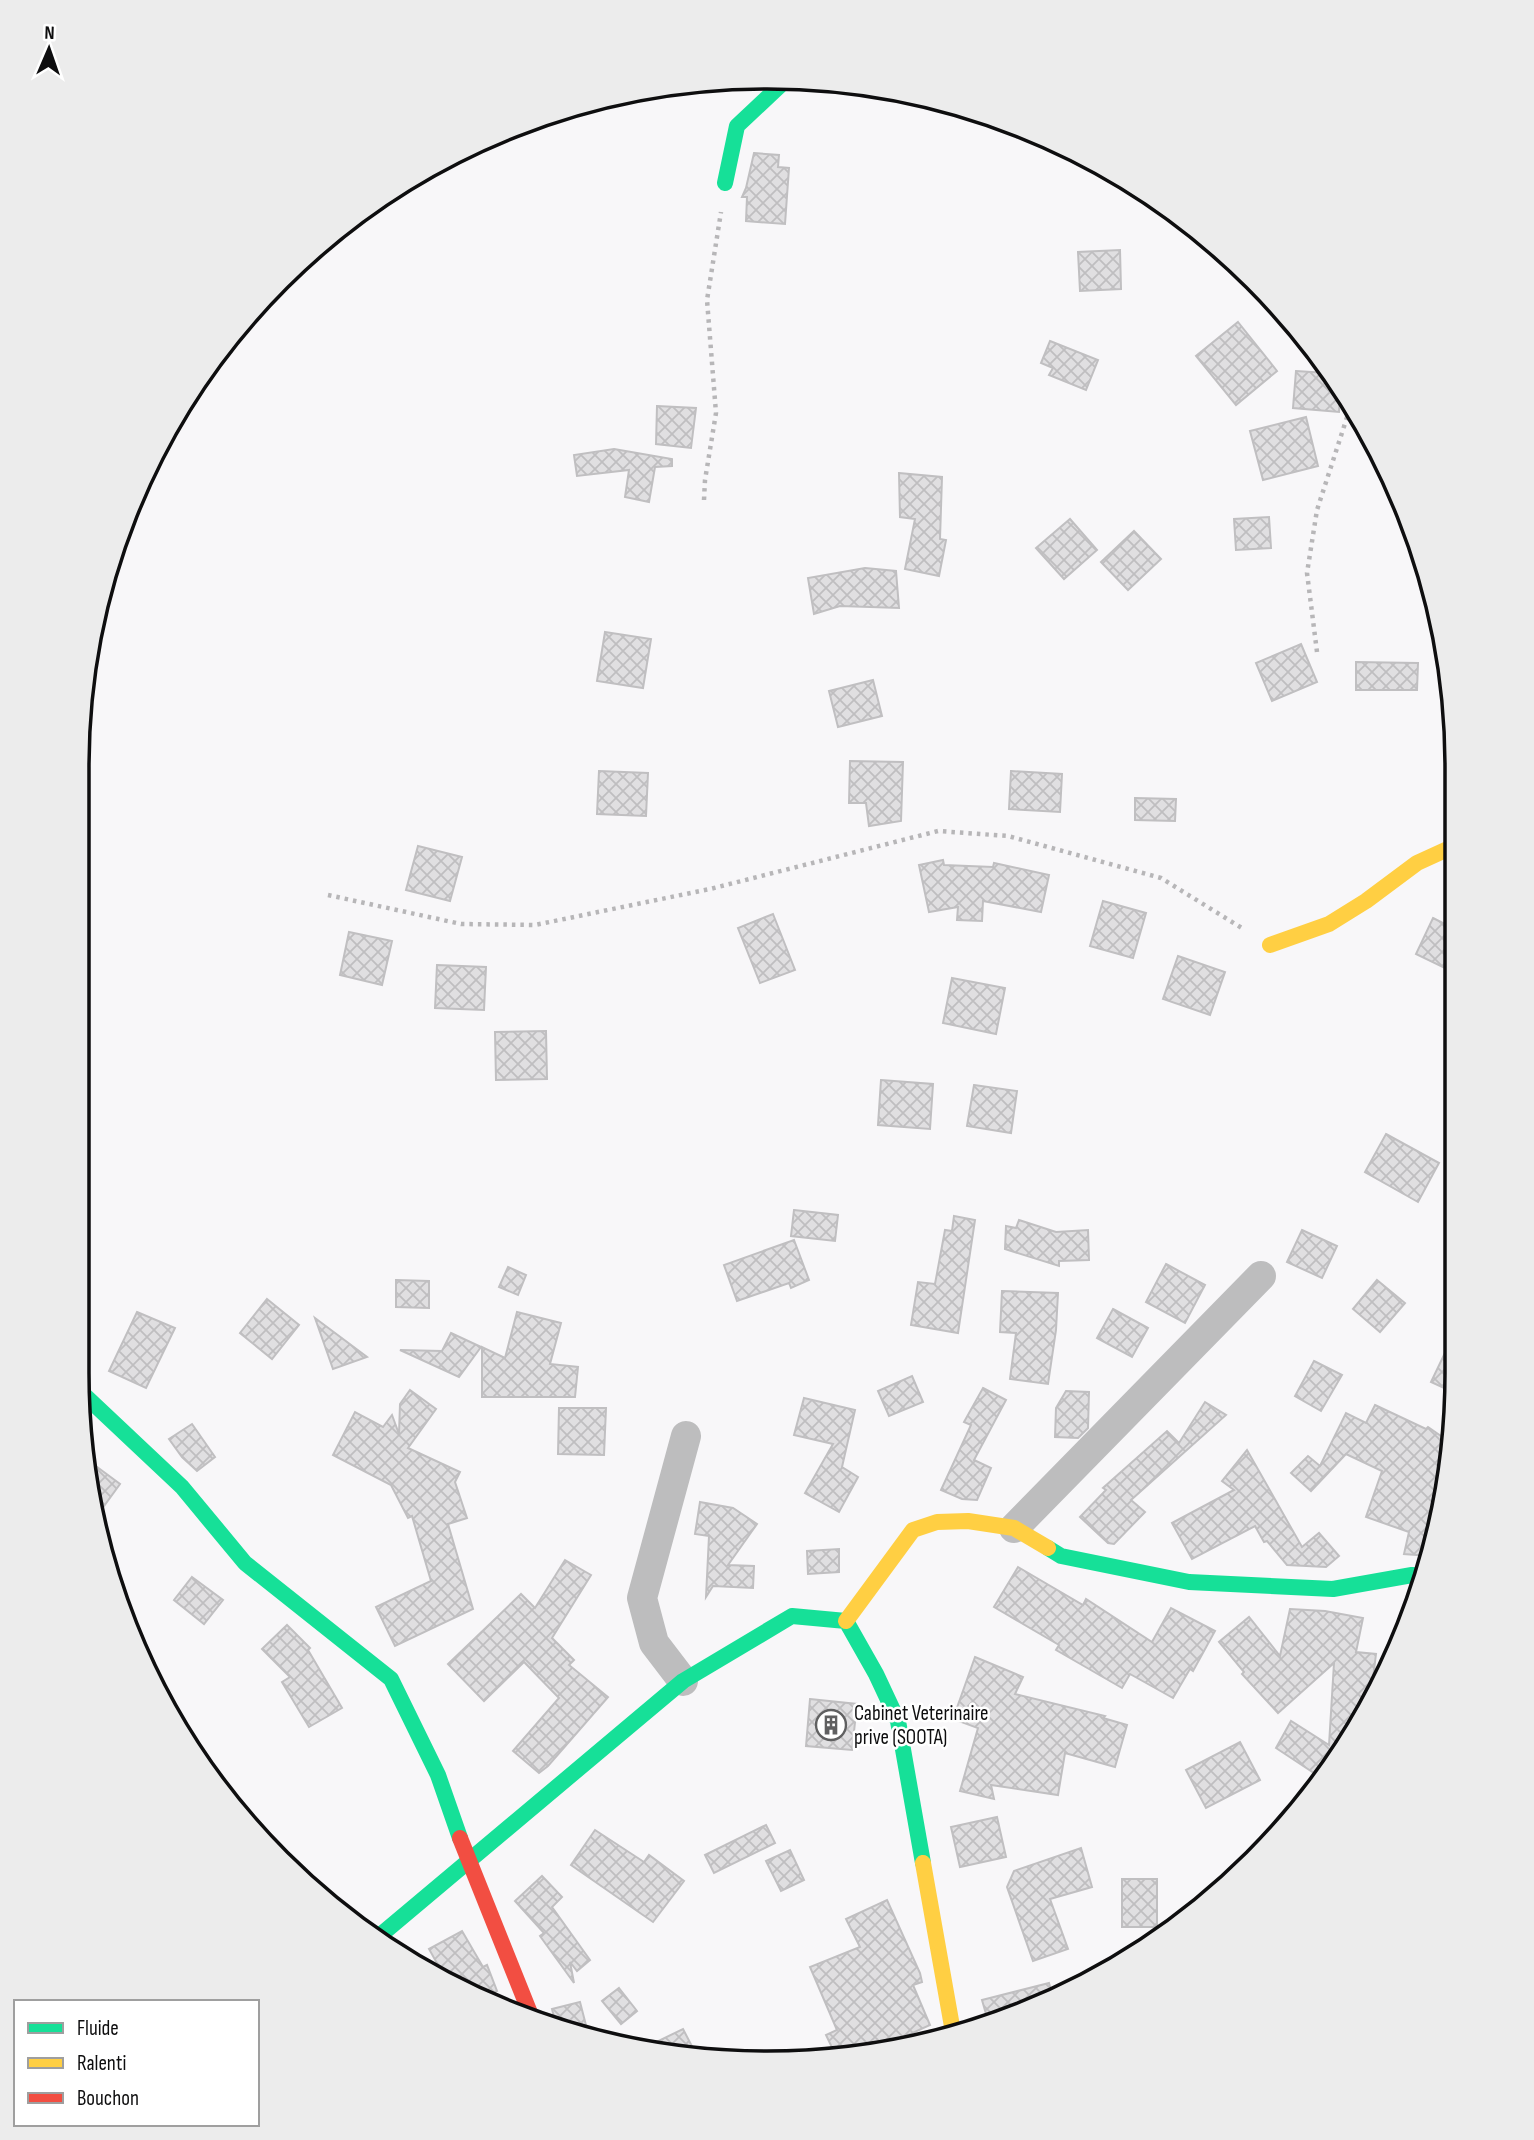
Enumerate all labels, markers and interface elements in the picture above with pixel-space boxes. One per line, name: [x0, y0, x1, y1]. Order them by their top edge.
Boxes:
north arrow: [14, 14, 84, 84]
text: N: [44, 22, 55, 45]
place label: Cabinet Veterinaire prive (SOOTA): [854, 1701, 989, 1750]
building icon: Cabinet Veterinaire prive (SOOTA): [814, 1708, 848, 1742]
legend: [14, 2000, 259, 2126]
text: Fluide: [77, 2016, 119, 2041]
text: Ralenti: [77, 2051, 126, 2076]
text: Bouchon: [77, 2086, 139, 2111]

